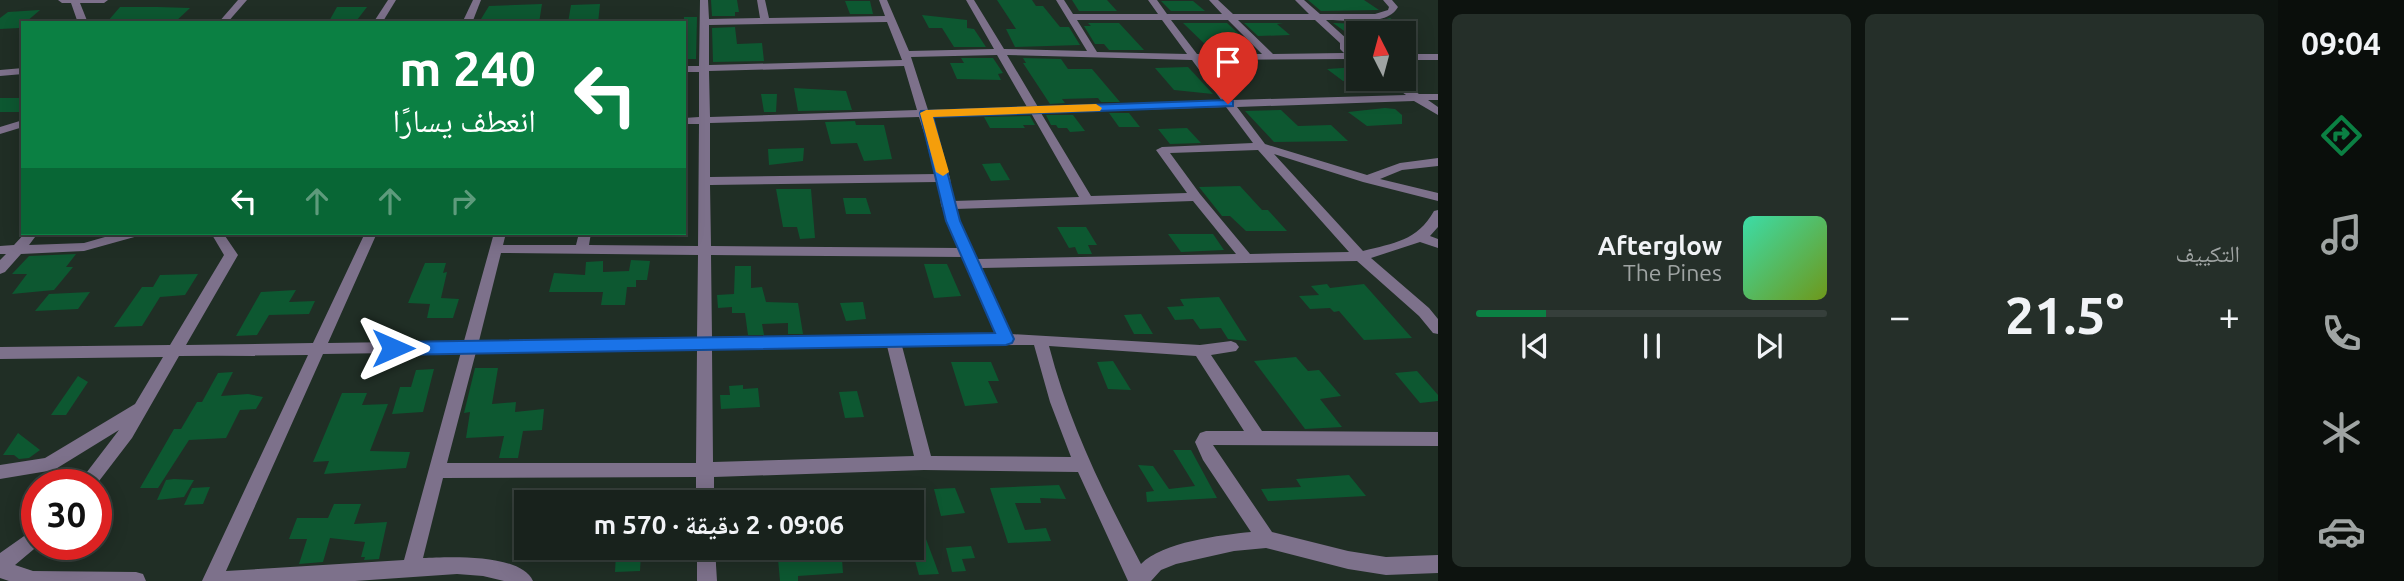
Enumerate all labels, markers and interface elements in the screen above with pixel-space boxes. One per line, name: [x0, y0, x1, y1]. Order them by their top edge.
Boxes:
north arrow: [1346, 21, 1416, 91]
map controls: [1346, 21, 1416, 91]
text: 09:04: [2301, 25, 2381, 61]
pin: [1198, 32, 1258, 104]
text: 240 m: [399, 40, 536, 95]
icon: arrive: [1209, 43, 1247, 81]
icon: left: [560, 49, 651, 140]
text: انعطف يسارًا: [392, 102, 536, 138]
icon: directions: [2317, 111, 2366, 160]
icon: left: [225, 182, 263, 220]
icon: ahead: [298, 182, 336, 220]
icon: ahead: [371, 182, 409, 220]
icon: right: [444, 182, 482, 220]
icon: music: [2317, 210, 2366, 259]
text: Afterglow: [1598, 231, 1722, 260]
text: التكييف: [2175, 241, 2240, 266]
text: The Pines: [1623, 260, 1722, 285]
text: 21.5°: [2005, 286, 2124, 344]
text: −: [1889, 295, 1910, 337]
text: +: [2219, 295, 2240, 337]
icon: phone: [2317, 309, 2366, 358]
position arrow: [356, 311, 430, 385]
icon: previous: [1516, 327, 1554, 365]
icon: pause: [1633, 327, 1671, 365]
icon: next: [1750, 327, 1788, 365]
icon: climate: [2317, 408, 2366, 457]
speed limit sign: 30: [21, 469, 112, 560]
icon: car: [2317, 507, 2366, 556]
text: 09:06 · 2 دقيقة · 570 m: [594, 510, 844, 539]

